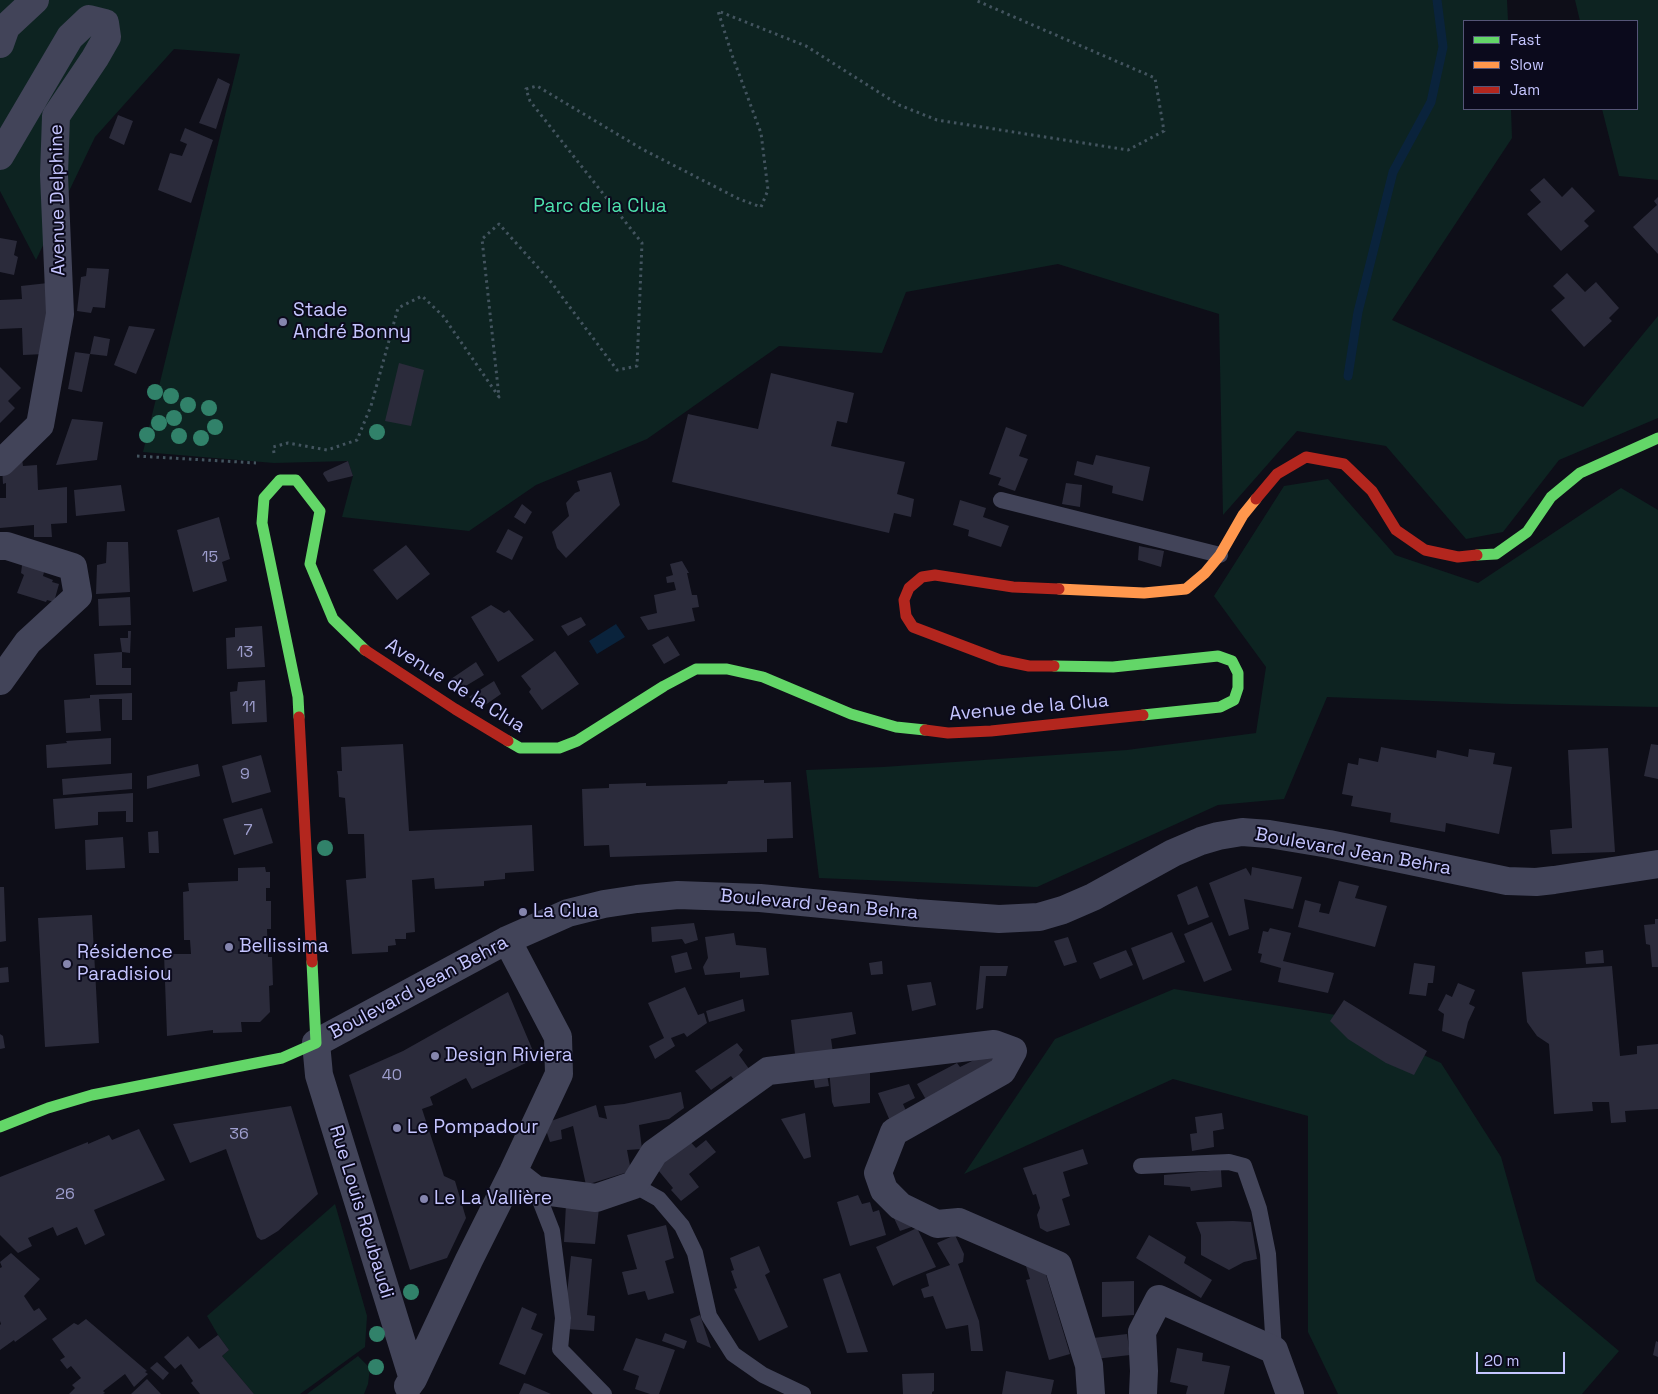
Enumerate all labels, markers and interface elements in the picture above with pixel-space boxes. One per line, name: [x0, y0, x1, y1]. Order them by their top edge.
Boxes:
legend: [1463, 20, 1638, 110]
text: Fast: [1510, 30, 1541, 49]
text: Slow: [1510, 55, 1544, 74]
text: Jam: [1510, 80, 1540, 99]
street label: Avenue Delphine: [45, 124, 71, 276]
park label: Parc de la Clua: [533, 196, 667, 218]
place label: Stade André Bonny: [293, 300, 411, 344]
marker: Stade André Bonny: [277, 316, 289, 328]
house number: 15: [202, 548, 218, 568]
street label: Avenue de la Clua: [381, 634, 529, 738]
house number: 13: [237, 643, 253, 663]
street label: Avenue de la Clua: [948, 690, 1110, 726]
house number: 11: [242, 698, 256, 718]
house number: 9: [240, 765, 250, 785]
house number: 7: [243, 821, 253, 841]
street label: Boulevard Jean Behra: [1253, 823, 1453, 881]
street label: Boulevard Jean Behra: [719, 885, 919, 925]
place label: La Clua: [533, 901, 599, 923]
marker: La Clua: [517, 906, 529, 918]
street label: Boulevard Jean Behra: [326, 931, 512, 1045]
place label: Bellissima: [239, 936, 329, 958]
marker: Bellissima: [223, 941, 235, 953]
place label: Résidence Paradisiou: [77, 942, 173, 986]
marker: Résidence Paradisiou: [61, 958, 73, 970]
place label: Design Riviera: [445, 1045, 573, 1067]
marker: Design Riviera: [429, 1050, 441, 1062]
house number: 40: [382, 1066, 402, 1086]
place label: Le Pompadour: [407, 1117, 538, 1139]
marker: Le Pompadour: [391, 1122, 403, 1134]
street label: Rue Louis Roubaudi: [324, 1123, 398, 1301]
house number: 36: [229, 1125, 249, 1145]
house number: 26: [55, 1185, 75, 1205]
place label: Le La Vallière: [434, 1188, 552, 1210]
marker: Le La Vallière: [418, 1193, 430, 1205]
scale bar: [1478, 1342, 1567, 1374]
text: 20 m: [1484, 1351, 1519, 1370]

